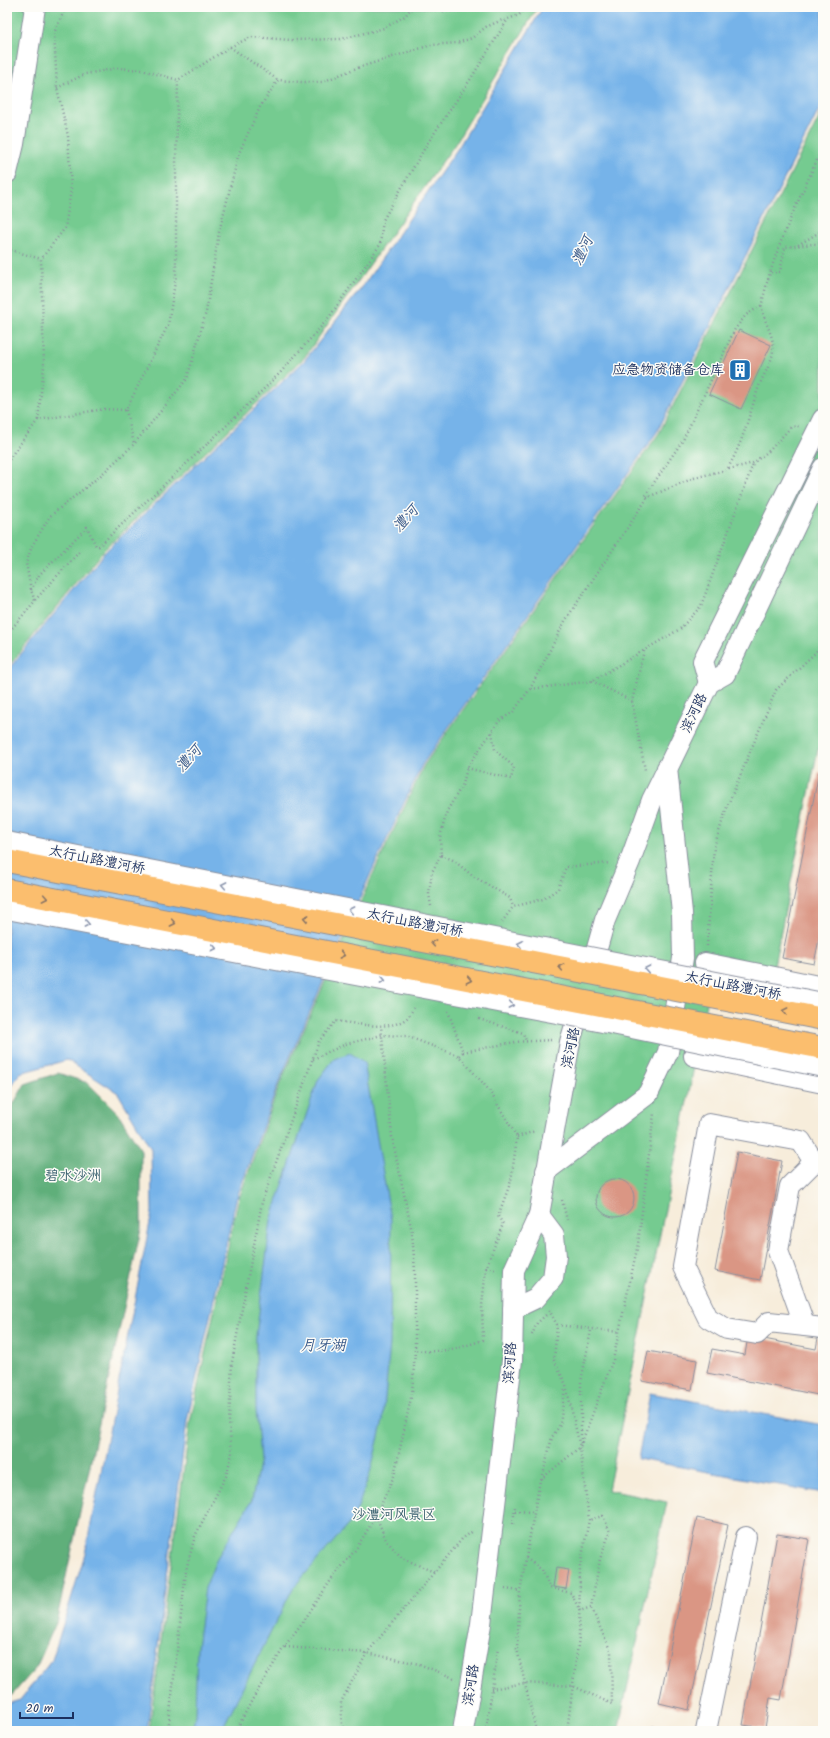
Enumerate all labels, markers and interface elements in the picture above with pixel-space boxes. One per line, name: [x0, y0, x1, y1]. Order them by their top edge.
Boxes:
water label: 澧河: [566, 230, 602, 270]
building icon: 应急物资储备仓库: [727, 357, 753, 383]
place label: 应急物资储备仓库: [612, 359, 724, 381]
water label: 澧河: [387, 498, 427, 538]
street label: 滨河路: [675, 689, 713, 737]
water label: 澧河: [170, 738, 210, 778]
street label: 太行山路澧河桥: [47, 840, 147, 880]
one-way arrow: [220, 881, 227, 889]
one-way arrow: [42, 893, 48, 901]
street label: 太行山路澧河桥: [365, 903, 465, 943]
one-way arrow: [348, 906, 354, 915]
one-way arrow: [303, 914, 309, 923]
one-way arrow: [170, 918, 176, 926]
one-way arrow: [83, 920, 90, 928]
one-way arrow: [430, 939, 437, 947]
one-way arrow: [517, 940, 523, 948]
one-way arrow: [211, 944, 217, 952]
one-way arrow: [339, 951, 345, 959]
one-way arrow: [558, 963, 564, 972]
one-way arrow: [644, 965, 650, 973]
street label: 太行山路澧河桥: [683, 966, 783, 1006]
one-way arrow: [380, 976, 386, 984]
one-way arrow: [466, 976, 472, 984]
one-way arrow: [508, 1000, 514, 1008]
one-way arrow: [782, 1008, 788, 1016]
street label: 滨河路: [556, 1025, 586, 1071]
park label: 碧水沙洲: [45, 1165, 101, 1187]
water label: 月牙湖: [300, 1334, 347, 1358]
street label: 滨河路: [498, 1341, 522, 1385]
park label: 沙澧河风景区: [352, 1504, 436, 1526]
street label: 滨河路: [457, 1663, 485, 1707]
scale bar: [20, 1694, 73, 1720]
text: 20 m: [26, 1699, 54, 1718]

